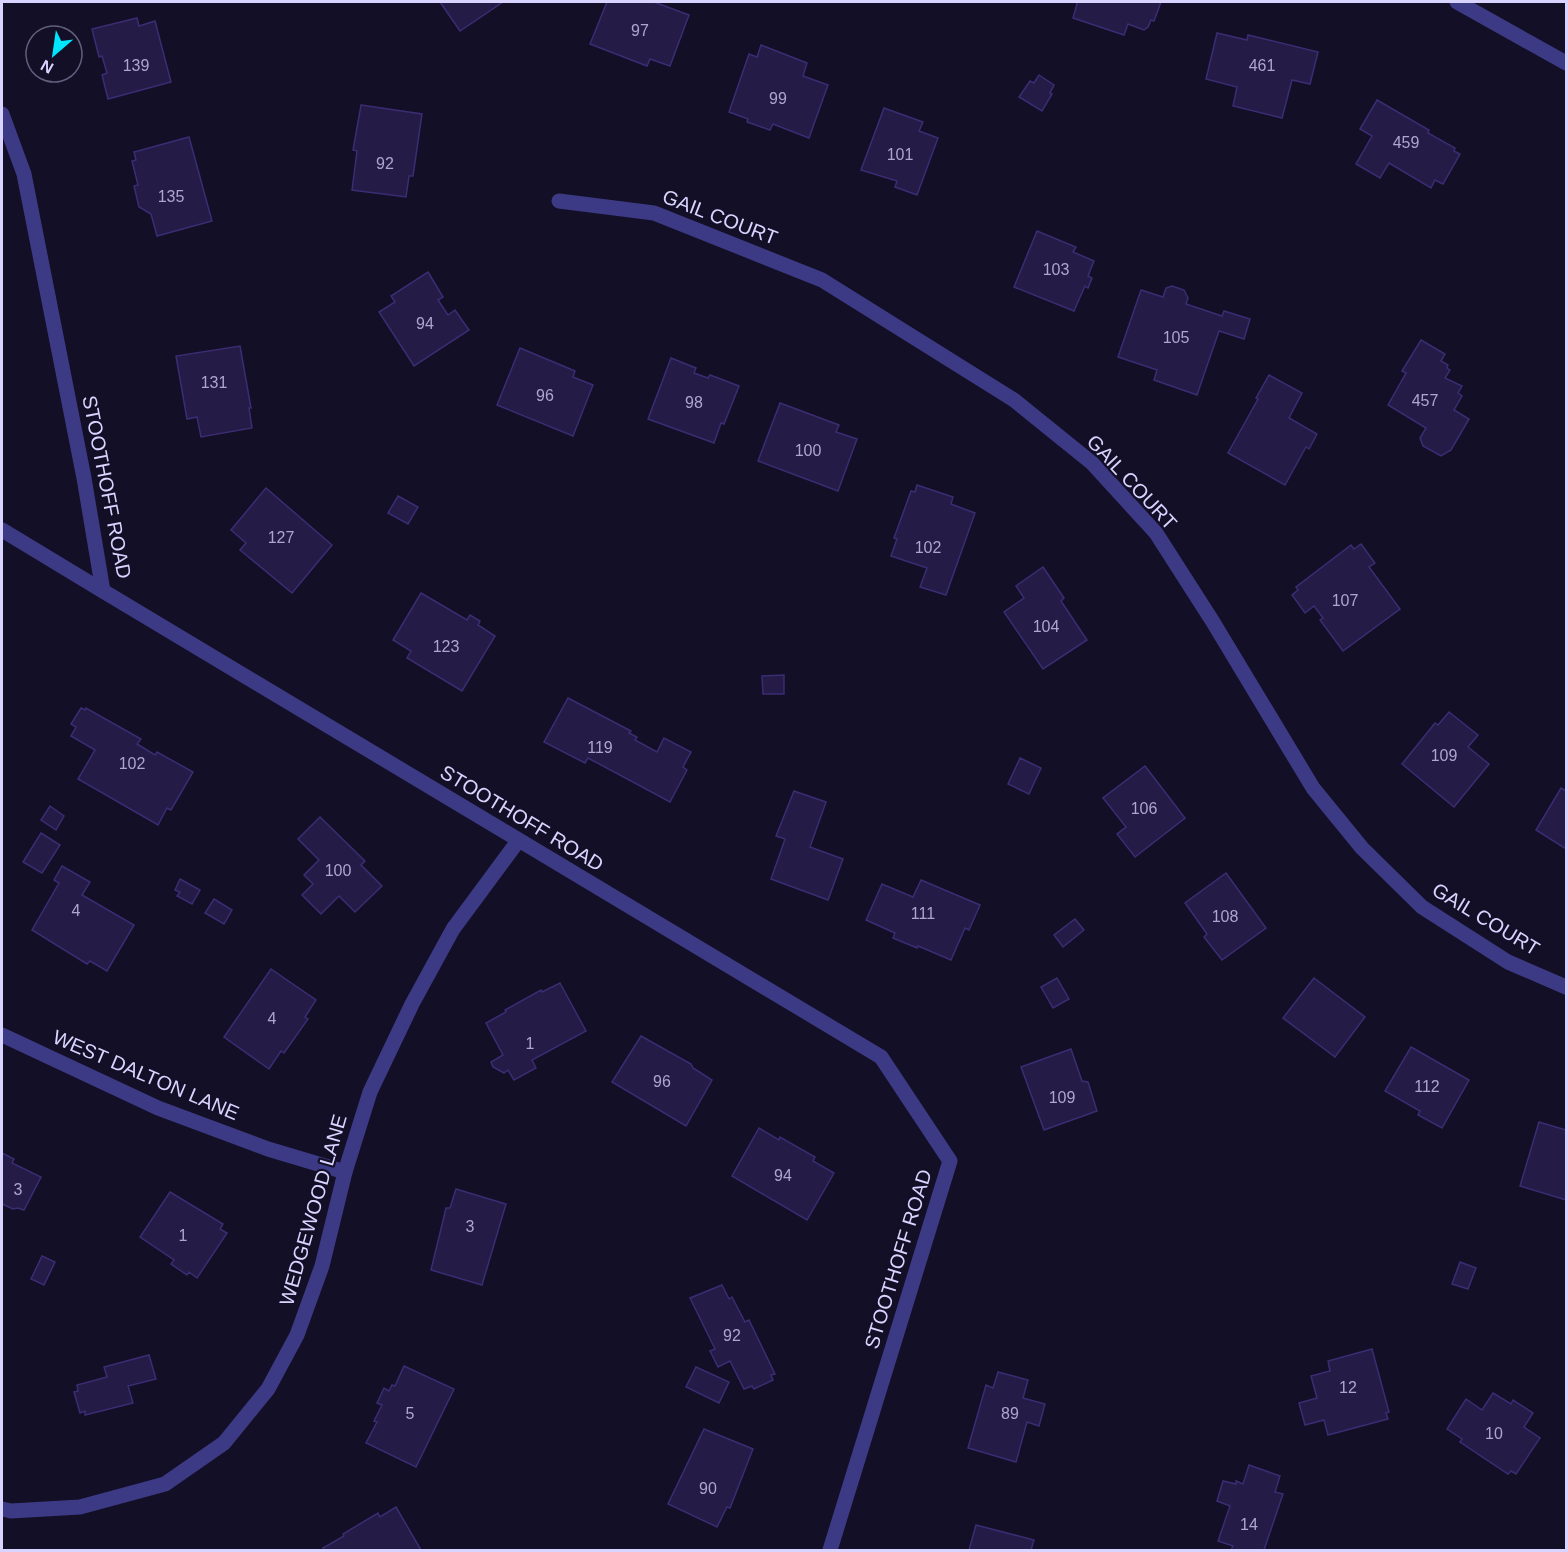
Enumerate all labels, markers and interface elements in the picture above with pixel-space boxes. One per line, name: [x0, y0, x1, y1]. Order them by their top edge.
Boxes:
house number: 97: [631, 22, 649, 39]
north arrow: [24, 24, 84, 84]
text: N: [38, 56, 56, 77]
house number: 139: [123, 57, 149, 74]
house number: 461: [1249, 57, 1275, 74]
house number: 99: [769, 90, 787, 107]
house number: 459: [1393, 134, 1419, 151]
house number: 101: [887, 146, 913, 163]
house number: 92: [376, 155, 394, 172]
street label: GAIL COURT: [660, 185, 780, 249]
house number: 135: [158, 188, 184, 205]
house number: 103: [1043, 261, 1069, 278]
house number: 94: [416, 315, 434, 332]
house number: 105: [1163, 329, 1189, 346]
house number: 131: [201, 374, 227, 391]
house number: 96: [536, 387, 554, 404]
house number: 457: [1412, 392, 1438, 409]
street label: STOOTHOFF ROAD: [78, 393, 136, 581]
house number: 98: [685, 394, 703, 411]
street label: GAIL COURT: [1083, 430, 1181, 534]
house number: 100: [795, 442, 821, 459]
house number: 127: [268, 529, 294, 546]
house number: 102: [915, 539, 941, 556]
house number: 107: [1332, 592, 1358, 609]
house number: 104: [1033, 618, 1059, 635]
house number: 123: [433, 638, 459, 655]
house number: 119: [587, 739, 613, 756]
house number: 109: [1431, 747, 1457, 764]
house number: 102: [119, 755, 145, 772]
street label: STOOTHOFF ROAD: [436, 761, 608, 875]
house number: 106: [1131, 800, 1157, 817]
house number: 100: [325, 862, 351, 879]
street label: GAIL COURT: [1428, 878, 1544, 960]
house number: 4: [72, 902, 81, 919]
house number: 111: [911, 905, 935, 922]
house number: 108: [1212, 908, 1238, 925]
house number: 4: [268, 1010, 277, 1027]
street label: WEST DALTON LANE: [50, 1026, 242, 1124]
house number: 1: [526, 1035, 535, 1052]
house number: 96: [653, 1073, 671, 1090]
house number: 112: [1414, 1078, 1440, 1095]
house number: 109: [1049, 1089, 1075, 1106]
street label: WEDGEWOOD LANE: [275, 1112, 351, 1308]
house number: 94: [774, 1167, 792, 1184]
street label: STOOTHOFF ROAD: [860, 1167, 936, 1351]
house number: 3: [14, 1181, 23, 1198]
house number: 3: [466, 1218, 475, 1235]
house number: 1: [179, 1227, 188, 1244]
house number: 92: [723, 1327, 741, 1344]
house number: 12: [1339, 1379, 1357, 1396]
house number: 5: [406, 1405, 415, 1422]
house number: 89: [1001, 1405, 1019, 1422]
house number: 10: [1485, 1425, 1503, 1442]
house number: 90: [699, 1480, 717, 1497]
house number: 14: [1240, 1516, 1258, 1533]

